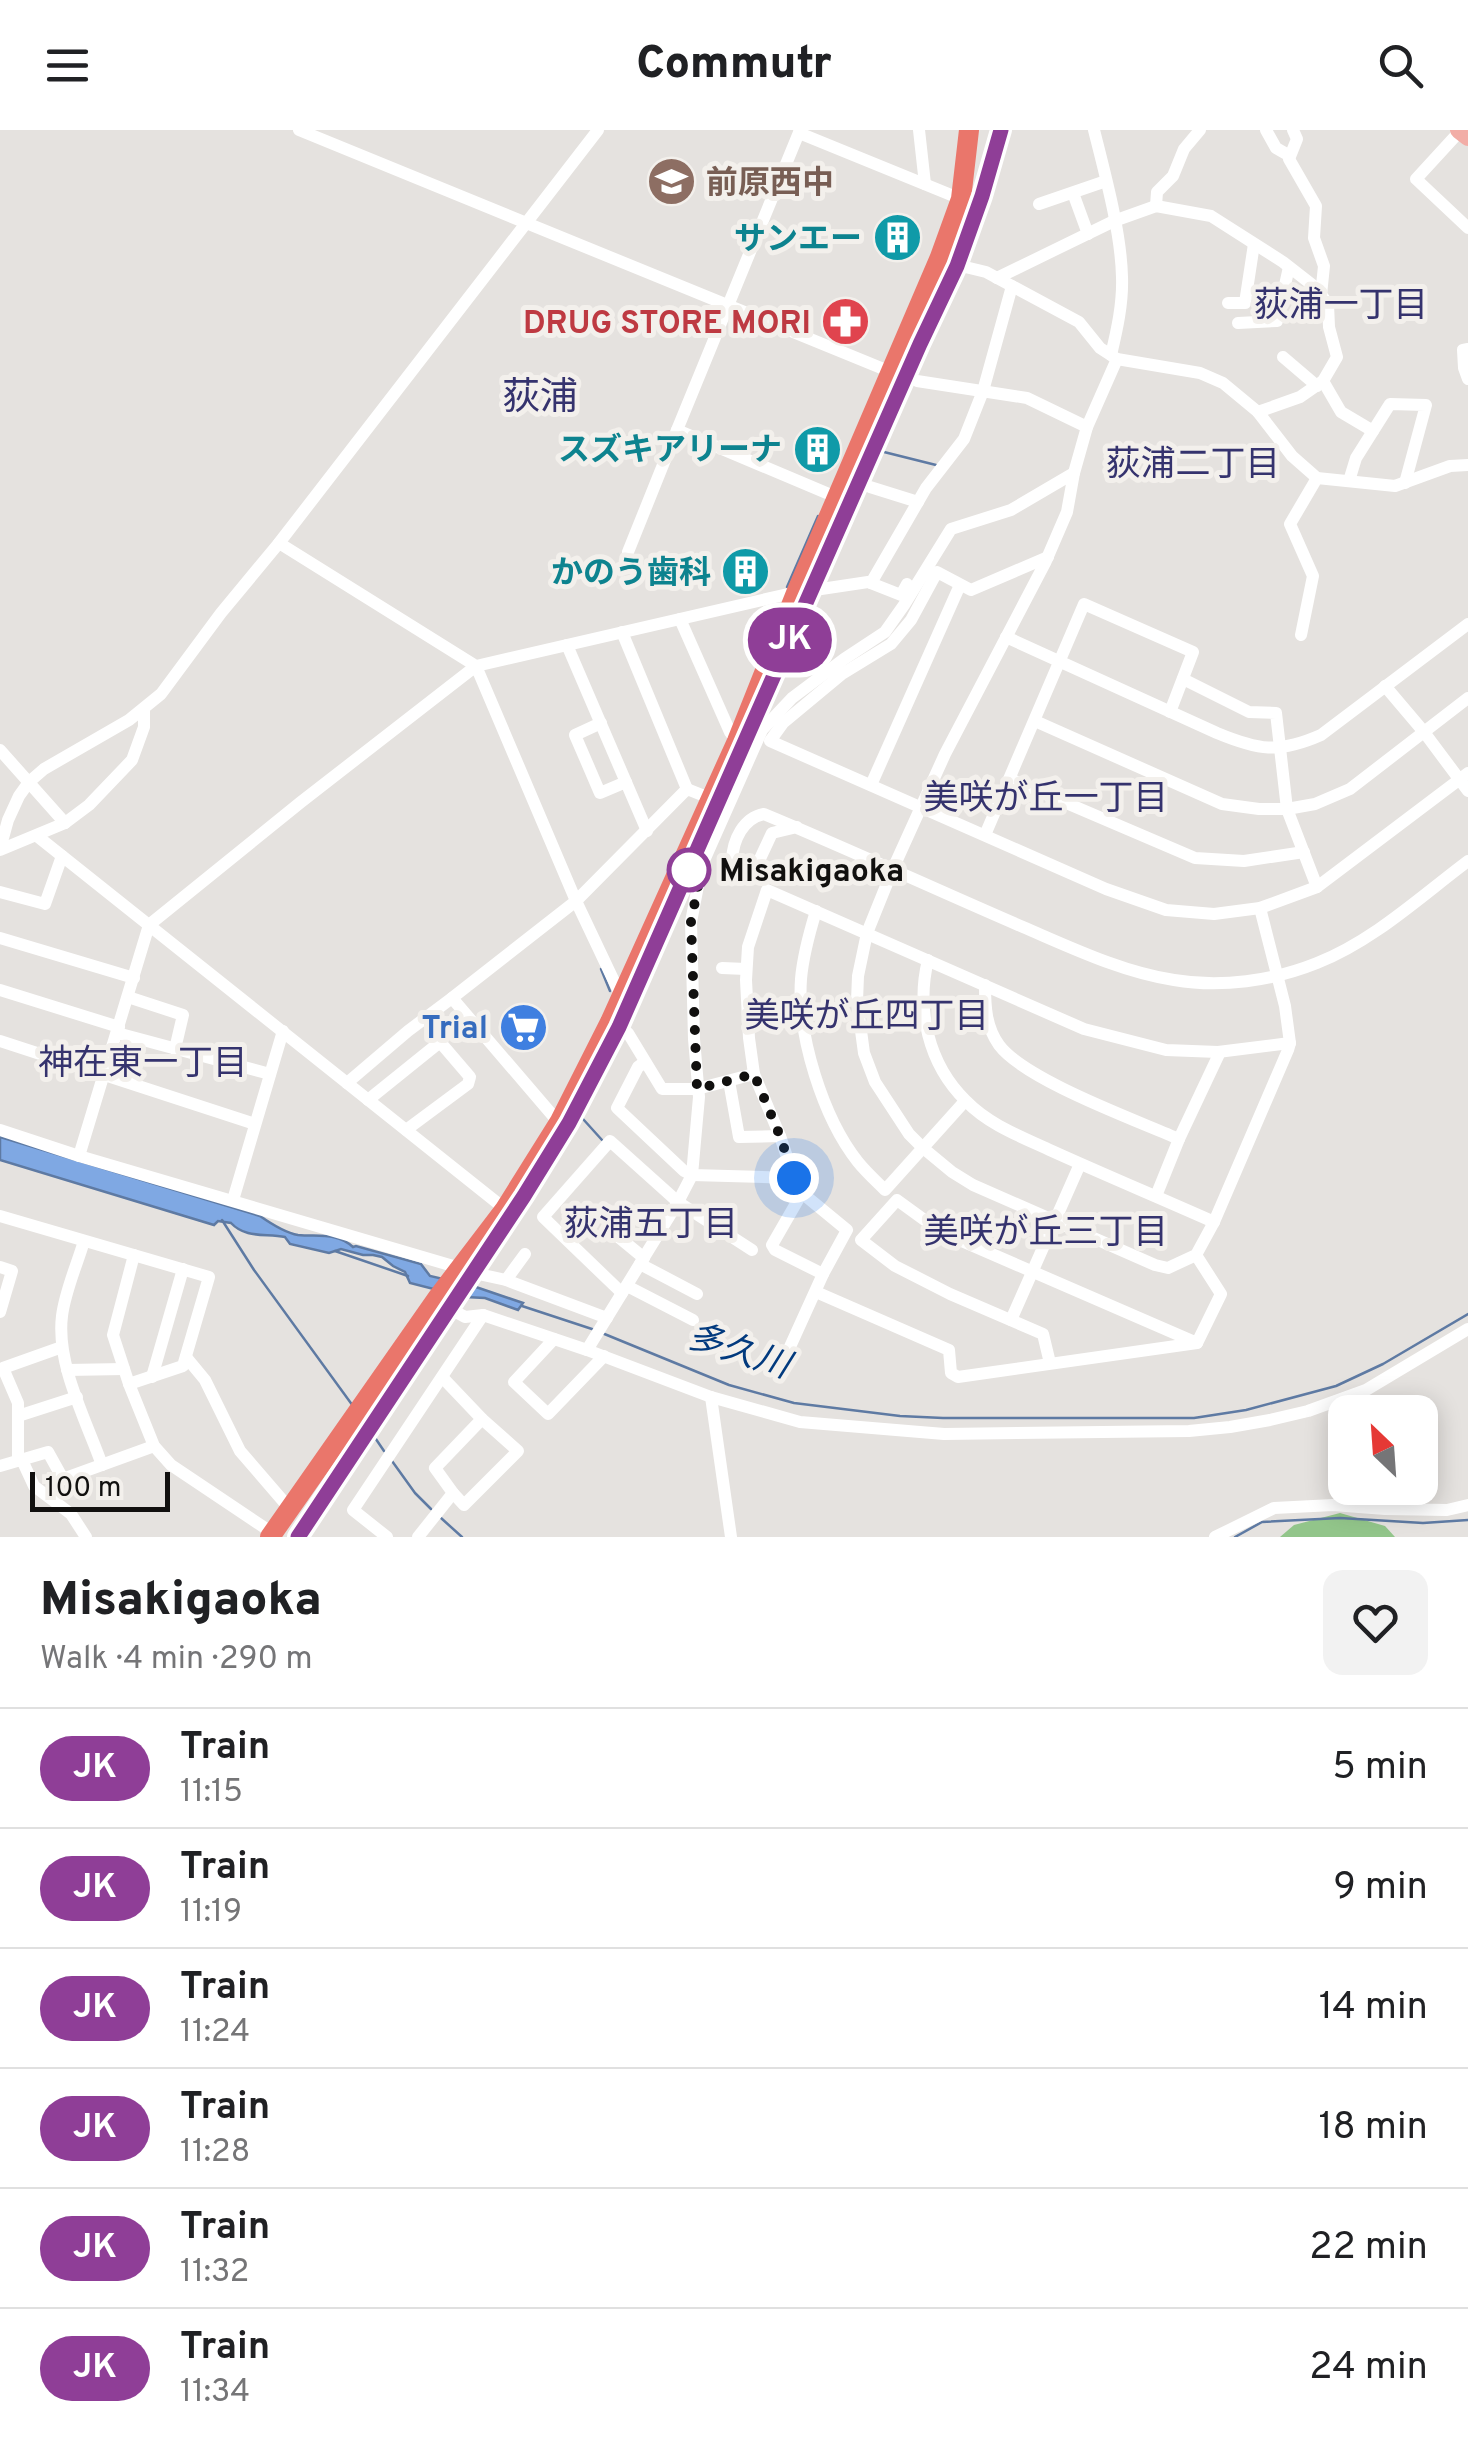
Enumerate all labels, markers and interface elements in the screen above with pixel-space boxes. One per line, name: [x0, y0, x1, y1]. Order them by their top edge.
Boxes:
text: Commutr: [636, 37, 832, 94]
icon: menu: [40, 38, 95, 93]
icon: search: [1373, 38, 1428, 93]
school or university icon: 前原西中: [645, 156, 697, 208]
place label: 前原西中: [706, 165, 834, 205]
building icon: サンエー: [871, 212, 923, 264]
place label: サンエー: [734, 221, 862, 261]
district label: 荻浦一丁目: [1253, 285, 1429, 329]
pharmacy icon: DRUG STORE MORI: [820, 296, 872, 348]
place label: DRUG STORE MORI: [523, 305, 811, 345]
district label: 荻浦: [502, 375, 578, 424]
building icon: スズキアリーナ: [791, 423, 843, 475]
place label: スズキアリーナ: [558, 432, 782, 472]
district label: 荻浦二丁目: [1105, 444, 1281, 488]
building icon: かのう歯科: [720, 546, 772, 598]
place label: かのう歯科: [551, 555, 711, 595]
line badge: JK: [745, 608, 835, 672]
text: JK: [768, 618, 812, 662]
district label: 美咲が丘一丁目: [923, 778, 1169, 822]
marker: Misakigaoka: [668, 849, 710, 891]
place label: Misakigaoka: [719, 853, 904, 893]
district label: 美咲が丘四丁目: [744, 996, 990, 1040]
supermarket icon: Trial: [497, 1001, 549, 1053]
place label: Trial: [421, 1010, 488, 1050]
district label: 神在東一丁目: [38, 1043, 248, 1087]
your location: [769, 1153, 819, 1203]
district label: 荻浦五丁目: [563, 1204, 739, 1248]
district label: 美咲が丘三丁目: [923, 1212, 1169, 1256]
water label: 多久川: [681, 1316, 799, 1391]
north arrow: [1328, 1395, 1438, 1505]
map controls: [1328, 1395, 1438, 1505]
scale bar: [30, 1467, 170, 1512]
text: 100 m: [45, 1471, 121, 1507]
button: heart: [1323, 1570, 1428, 1675]
text: Misakigaoka: [40, 1572, 322, 1632]
text: Walk · 4 min · 290 m: [40, 1640, 313, 1680]
text: Train: [180, 1724, 270, 1773]
text: 5 min: [1332, 1744, 1428, 1793]
text: JK: [73, 1746, 117, 1790]
text: 11:15: [180, 1773, 243, 1813]
text: Train: [180, 1844, 270, 1893]
text: 9 min: [1333, 1864, 1428, 1913]
text: JK: [73, 1866, 117, 1910]
text: 11:19: [180, 1893, 242, 1933]
text: Train: [180, 1964, 270, 2013]
text: 14 min: [1319, 1984, 1428, 2033]
text: JK: [73, 1986, 117, 2030]
text: 11:24: [180, 2013, 250, 2053]
text: Train: [180, 2084, 270, 2133]
text: 18 min: [1318, 2104, 1428, 2153]
text: JK: [73, 2106, 117, 2150]
text: 11:28: [180, 2133, 250, 2173]
text: Train: [180, 2204, 270, 2253]
text: 22 min: [1309, 2224, 1428, 2273]
text: JK: [73, 2226, 117, 2270]
text: 11:32: [180, 2253, 249, 2293]
text: Train: [180, 2324, 270, 2373]
text: 24 min: [1309, 2344, 1428, 2393]
text: JK: [73, 2346, 117, 2390]
text: 11:34: [180, 2373, 250, 2413]

